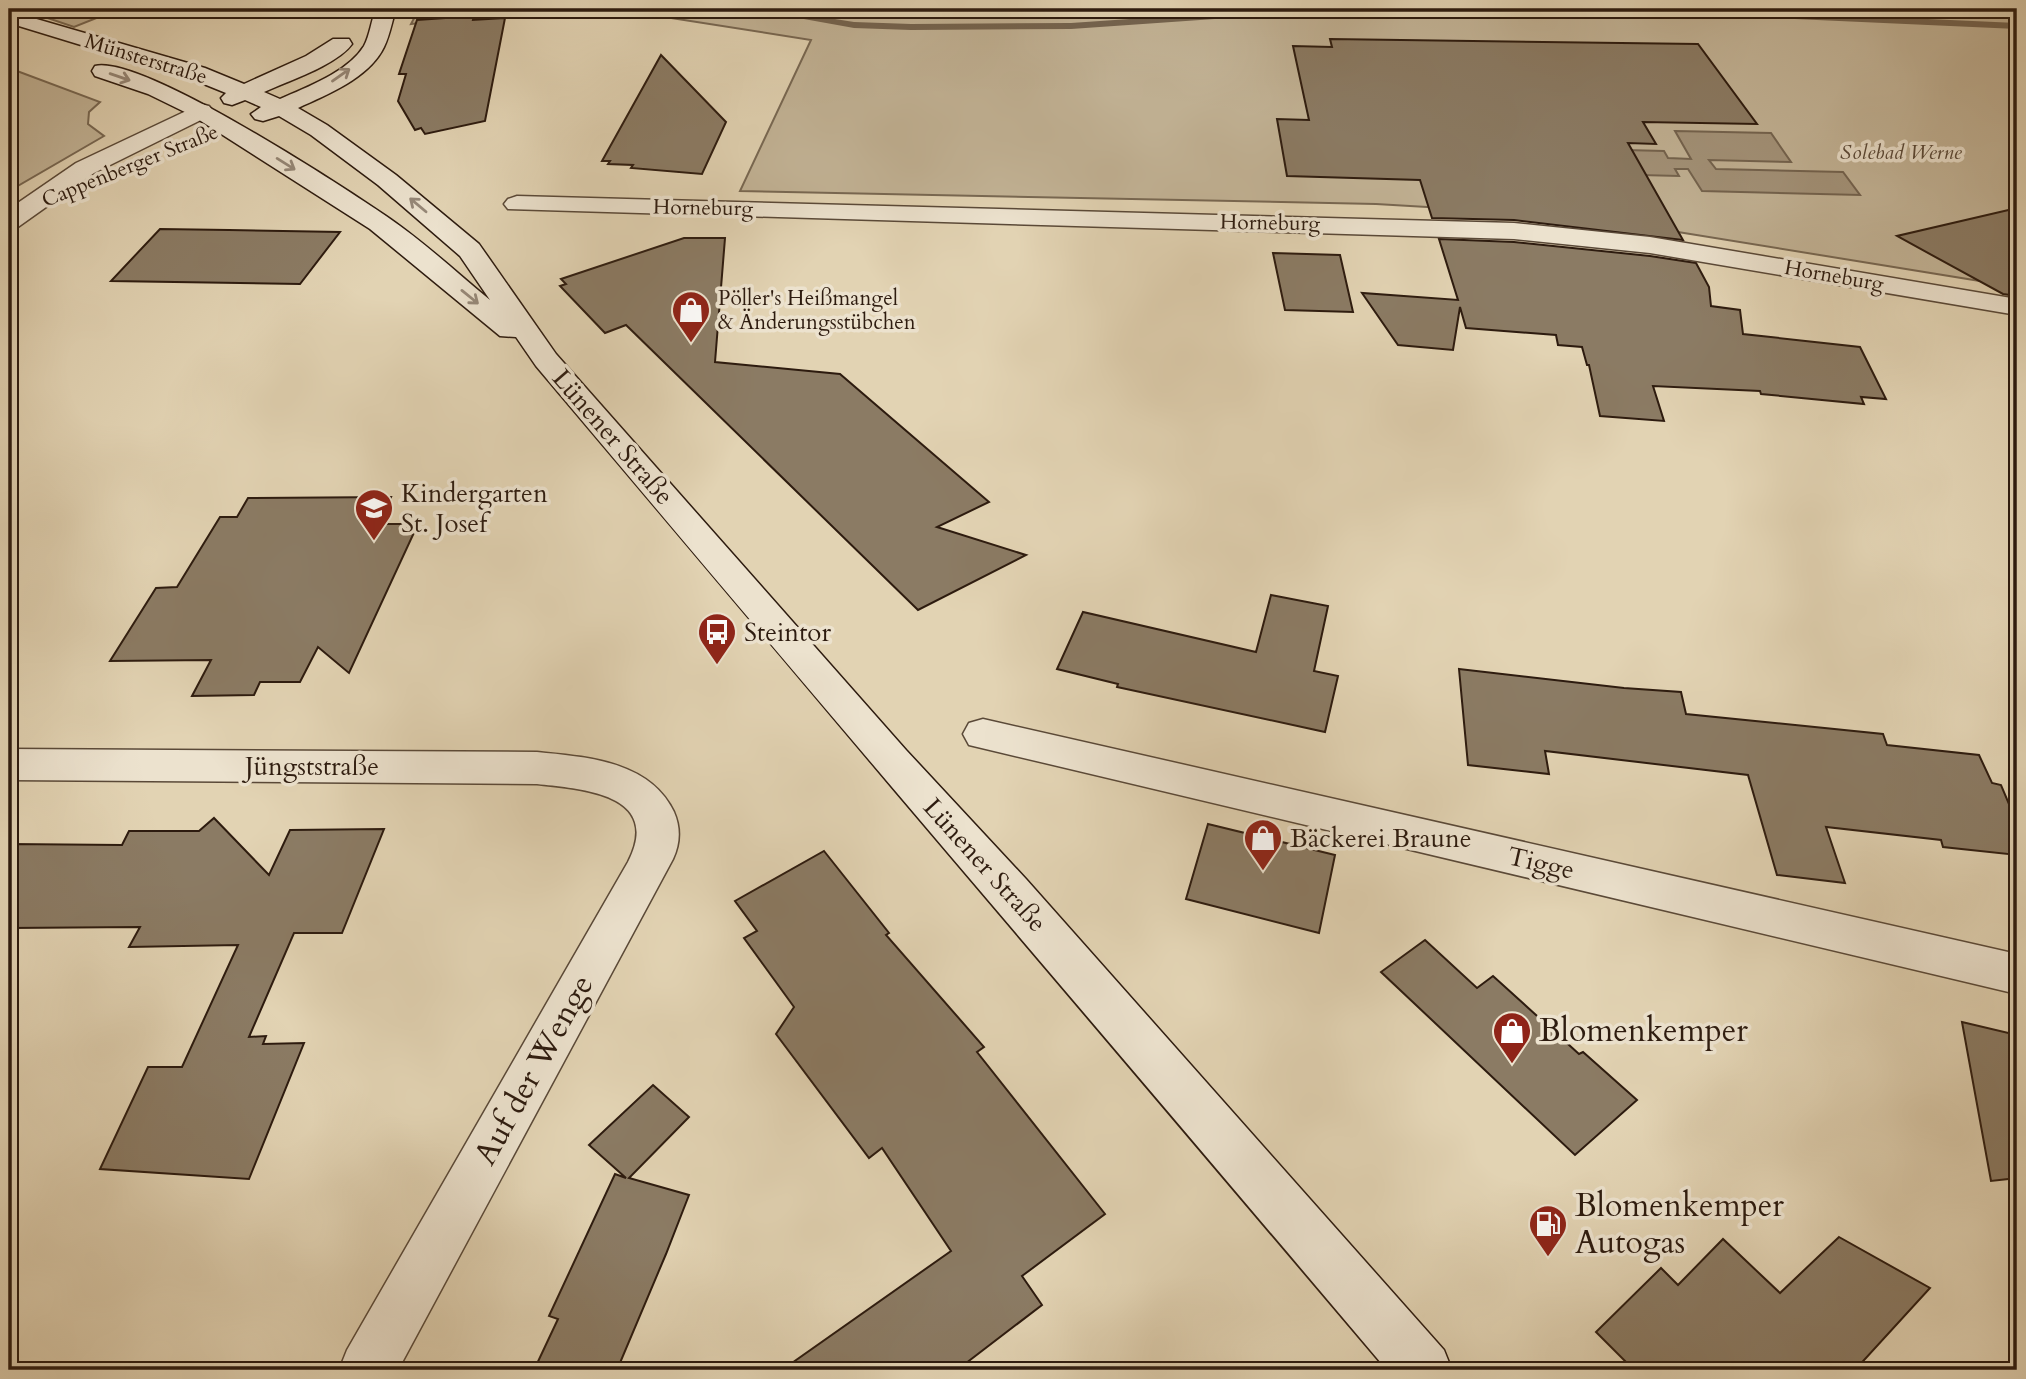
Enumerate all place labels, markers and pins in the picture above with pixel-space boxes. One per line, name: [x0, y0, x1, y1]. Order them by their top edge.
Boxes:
place label: Pöller's Heißmangel & Änderungsstübchen: [718, 284, 916, 337]
shop icon: Pöller's Heißmangel & Änderungsstübchen: [670, 289, 712, 344]
place label: Kindergarten St. Josef: [401, 476, 548, 541]
school or university icon: Kindergarten St. Josef: [353, 487, 395, 542]
bus stop icon: Steintor: [696, 611, 738, 666]
place label: Steintor: [744, 615, 831, 650]
shop icon: Bäckerei Braune: [1242, 817, 1284, 872]
place label: Bäckerei Braune: [1290, 821, 1472, 856]
place label: Blomenkemper: [1539, 1009, 1748, 1053]
shop icon: Blomenkemper: [1491, 1010, 1533, 1065]
place label: Blomenkemper Autogas: [1575, 1184, 1784, 1265]
fuel station icon: Blomenkemper Autogas: [1527, 1203, 1569, 1258]

